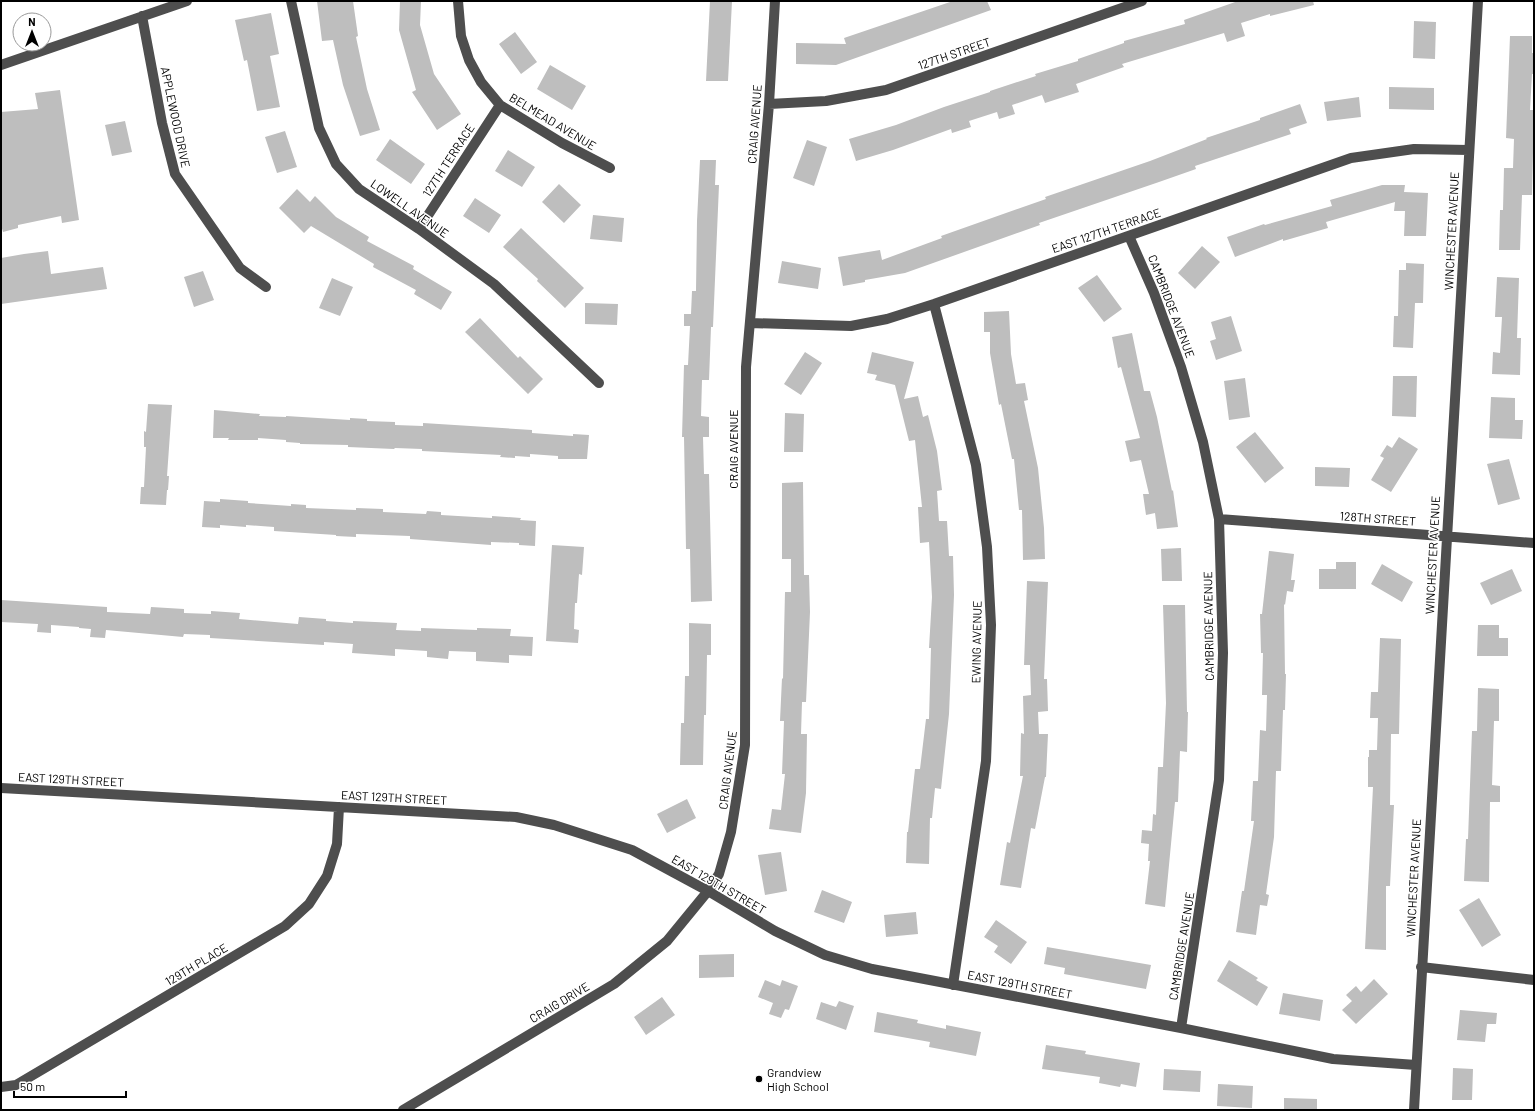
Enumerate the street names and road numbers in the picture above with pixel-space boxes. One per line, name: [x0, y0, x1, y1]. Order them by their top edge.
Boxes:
street label: 127TH STREET: [916, 34, 992, 72]
street label: APPLEWOOD DRIVE: [158, 65, 194, 169]
street label: CRAIG AVENUE: [744, 84, 764, 164]
street label: BELMEAD AVENUE: [507, 90, 599, 152]
street label: 127TH TERRACE: [419, 121, 477, 199]
street label: WINCHESTER AVENUE: [1441, 171, 1461, 291]
street label: LOWELL AVENUE: [368, 176, 452, 240]
street label: EAST 127TH TERRACE: [1050, 205, 1162, 255]
street label: CAMBRIDGE AVENUE: [1146, 252, 1198, 360]
street label: CRAIG AVENUE: [726, 409, 740, 489]
street label: WINCHESTER AVENUE: [1422, 495, 1442, 615]
street label: 128TH STREET: [1339, 508, 1417, 528]
street label: CAMBRIDGE AVENUE: [1200, 571, 1216, 681]
street label: EWING AVENUE: [968, 600, 984, 684]
street label: CRAIG AVENUE: [715, 730, 739, 810]
street label: EAST 129TH STREET: [18, 769, 125, 789]
street label: EAST 129TH STREET: [341, 787, 448, 807]
street label: WINCHESTER AVENUE: [1403, 818, 1423, 938]
street label: EAST 129TH STREET: [669, 851, 769, 917]
street label: CAMBRIDGE AVENUE: [1166, 891, 1196, 1001]
street label: 129TH PLACE: [162, 940, 230, 988]
street label: EAST 129TH STREET: [966, 967, 1074, 1001]
street label: CRAIG DRIVE: [527, 979, 591, 1025]

